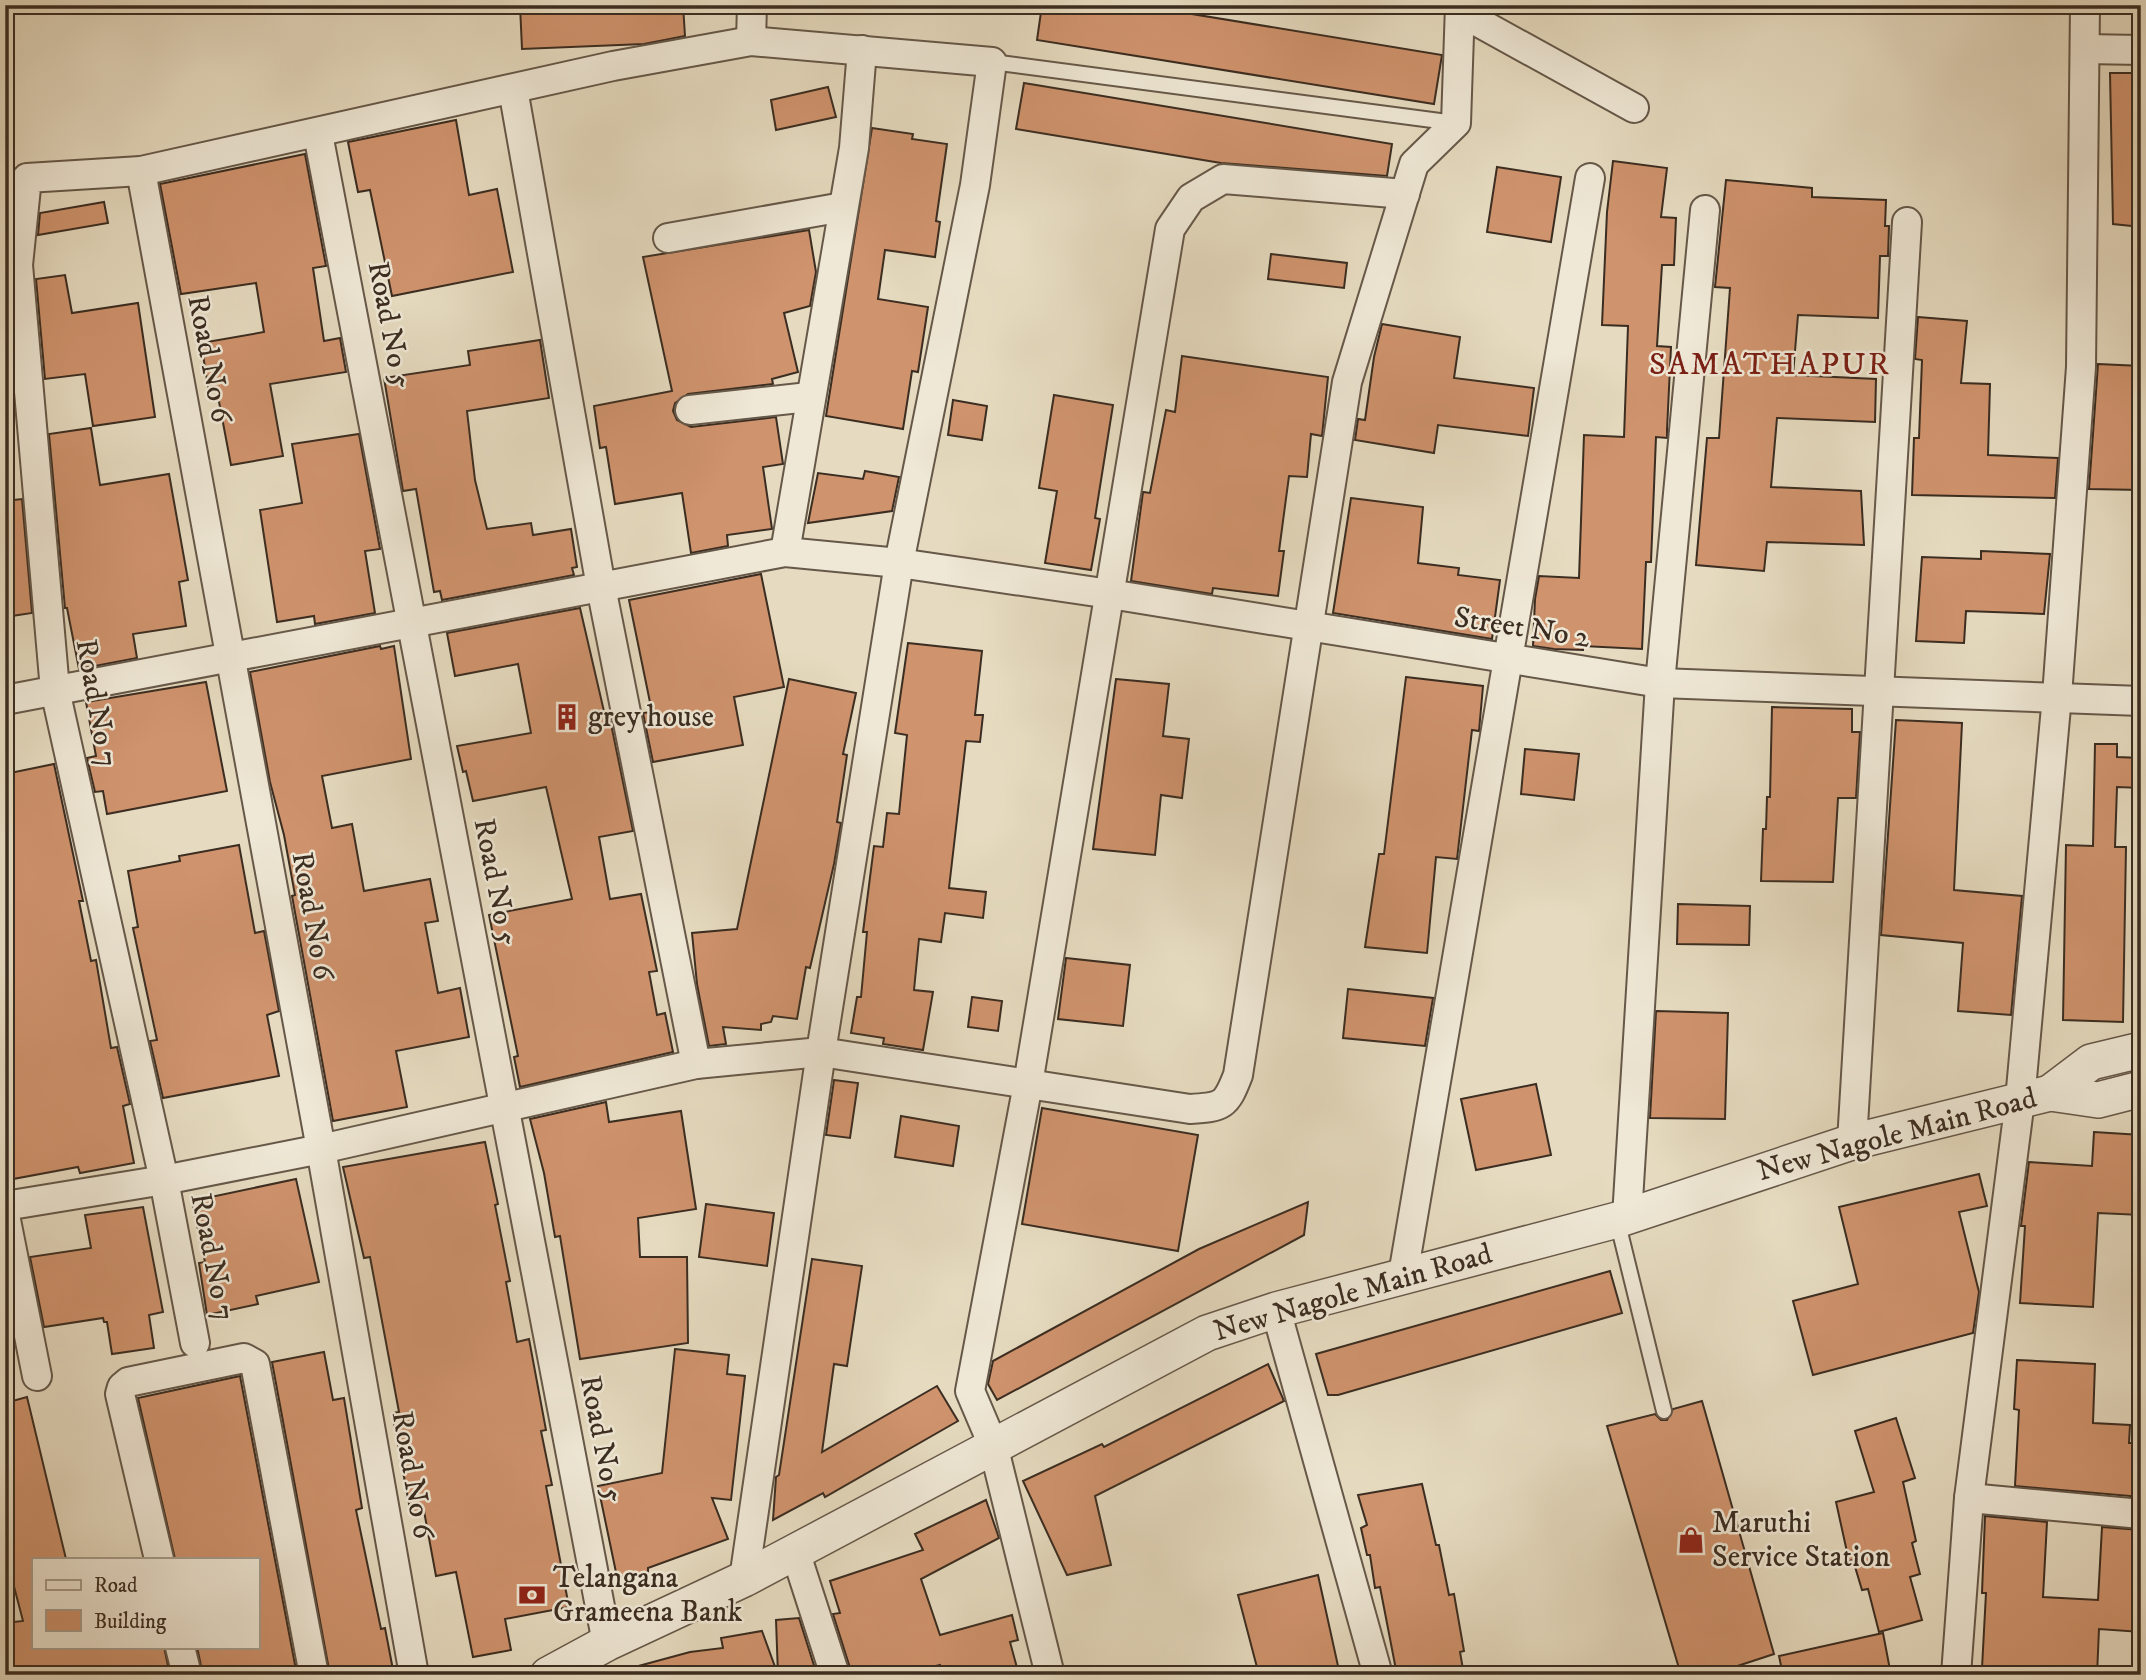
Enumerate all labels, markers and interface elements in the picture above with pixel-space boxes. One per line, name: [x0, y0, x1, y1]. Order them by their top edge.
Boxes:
street label: Road No 5: [359, 258, 419, 392]
street label: Road No 6: [179, 292, 240, 427]
district label: SAMATHAPUR: [1649, 345, 1891, 385]
street label: Street No 2: [1451, 599, 1593, 657]
street label: Road No 7: [67, 636, 125, 770]
place label: grey house: [588, 699, 714, 736]
building icon: grey house: [552, 702, 582, 732]
street label: Road No 5: [465, 815, 525, 949]
street label: Road No 6: [283, 849, 342, 984]
street label: New Nagole Main Road: [1753, 1080, 2041, 1190]
street label: Road No 7: [181, 1190, 243, 1324]
street label: New Nagole Main Road: [1210, 1236, 1496, 1350]
street label: Road No 5: [571, 1372, 631, 1506]
street label: Road No 6: [383, 1408, 442, 1543]
place label: Maruthi Service Station: [1712, 1505, 1890, 1576]
shop icon: Maruthi Service Station: [1676, 1525, 1706, 1555]
legend: [32, 1558, 259, 1648]
place label: Telangana Grameena Bank: [553, 1560, 742, 1631]
text: Road: [94, 1573, 138, 1599]
bank icon: Telangana Grameena Bank: [517, 1580, 547, 1610]
text: Building: [94, 1609, 167, 1635]

